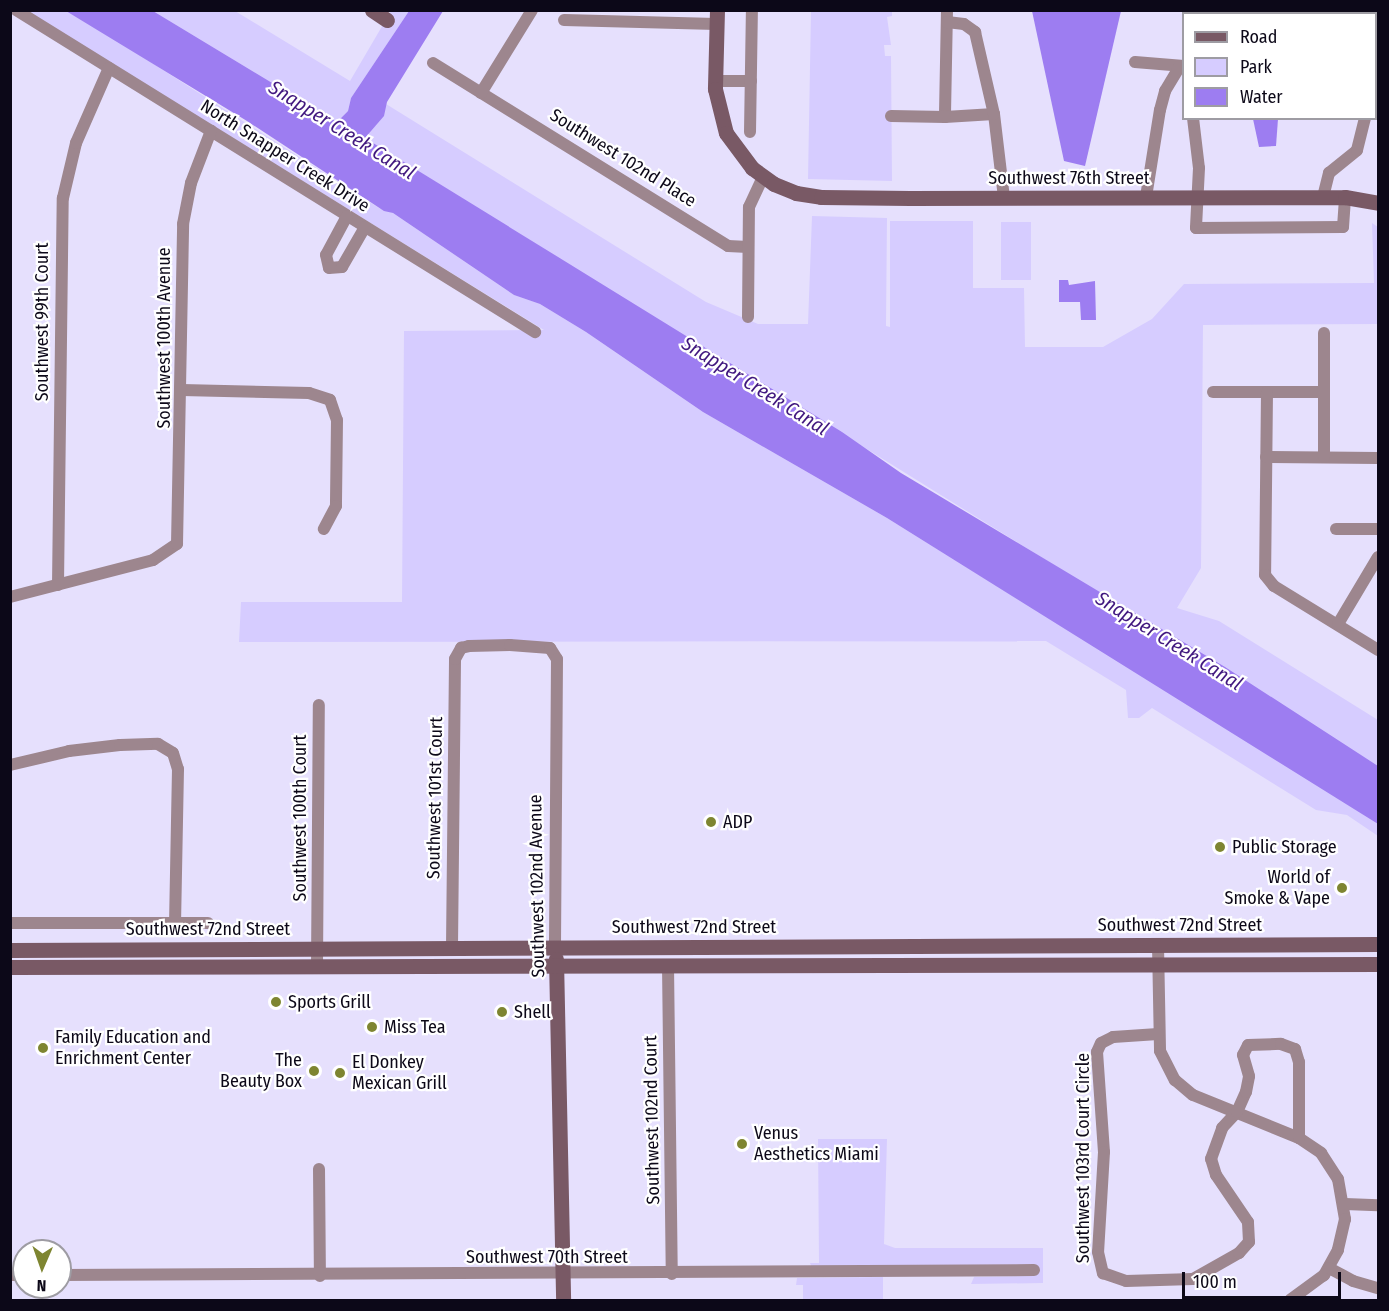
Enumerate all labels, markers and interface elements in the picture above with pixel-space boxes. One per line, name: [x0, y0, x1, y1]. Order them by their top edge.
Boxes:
legend: [1182, 12, 1377, 120]
text: Road: [1240, 26, 1277, 48]
text: Park: [1240, 56, 1272, 78]
water label: Snapper Creek Canal: [264, 75, 420, 185]
text: Water: [1240, 86, 1283, 108]
street label: North Snapper Creek Drive: [196, 95, 374, 217]
street label: Southwest 102nd Place: [546, 104, 700, 212]
street label: Southwest 76th Street: [988, 167, 1150, 189]
street label: Southwest 99th Court: [31, 243, 53, 401]
street label: Southwest 100th Avenue: [153, 247, 175, 429]
water label: Snapper Creek Canal: [677, 331, 833, 441]
water label: Snapper Creek Canal: [1091, 586, 1247, 696]
street label: Southwest 101st Court: [423, 717, 447, 879]
street label: Southwest 100th Court: [289, 735, 311, 901]
street label: Southwest 102nd Avenue: [525, 794, 549, 978]
place label: ADP: [723, 811, 752, 833]
marker: ADP: [704, 815, 718, 829]
place label: Public Storage: [1232, 836, 1337, 858]
marker: Public Storage: [1213, 840, 1227, 854]
place label: World of Smoke & Vape: [1224, 867, 1330, 910]
marker: World of Smoke & Vape: [1335, 881, 1349, 895]
street label: Southwest 72nd Street: [1098, 914, 1262, 936]
street label: Southwest 72nd Street: [612, 916, 776, 938]
street label: Southwest 72nd Street: [126, 918, 290, 940]
place label: Sports Grill: [288, 991, 371, 1013]
marker: Sports Grill: [269, 995, 283, 1009]
place label: Shell: [514, 1001, 551, 1023]
marker: Shell: [495, 1005, 509, 1019]
place label: Miss Tea: [384, 1016, 446, 1038]
marker: Miss Tea: [365, 1020, 379, 1034]
place label: Family Education and Enrichment Center: [55, 1027, 211, 1070]
street label: Southwest 102nd Court: [640, 1035, 664, 1205]
marker: Family Education and Enrichment Center: [36, 1041, 50, 1055]
place label: The Beauty Box: [220, 1050, 302, 1092]
place label: El Donkey Mexican Grill: [352, 1052, 447, 1094]
street label: Southwest 103rd Court Circle: [1072, 1053, 1094, 1263]
marker: The Beauty Box: [307, 1064, 321, 1078]
marker: El Donkey Mexican Grill: [333, 1066, 347, 1080]
place label: Venus Aesthetics Miami: [754, 1123, 879, 1166]
marker: Venus Aesthetics Miami: [735, 1137, 749, 1151]
north arrow: [12, 1239, 72, 1299]
street label: Southwest 70th Street: [466, 1246, 628, 1268]
scale bar: [1185, 1260, 1344, 1298]
text: 100 m: [1193, 1271, 1237, 1293]
text: N: [36, 1276, 47, 1295]

